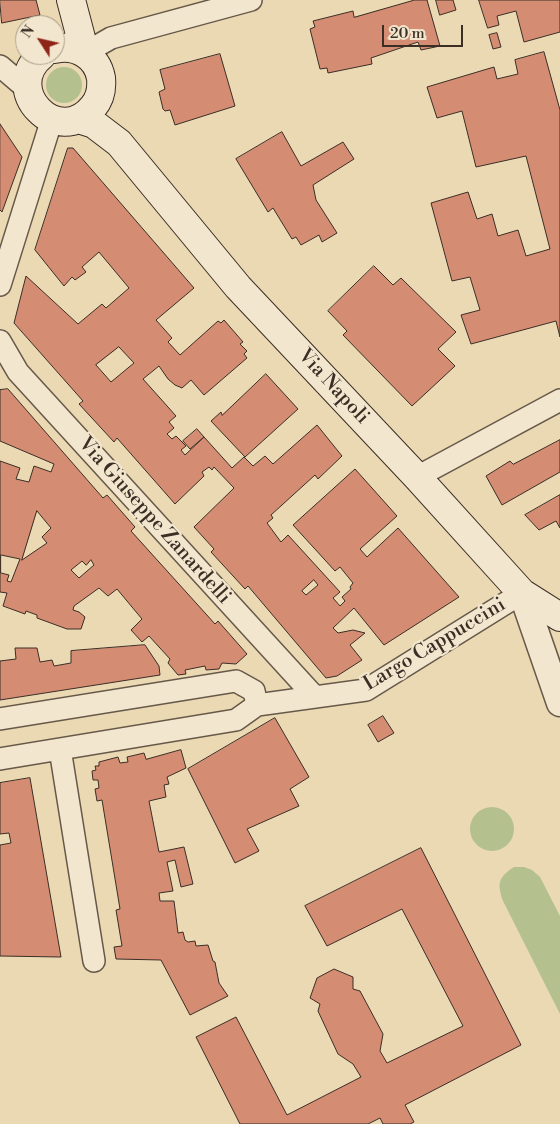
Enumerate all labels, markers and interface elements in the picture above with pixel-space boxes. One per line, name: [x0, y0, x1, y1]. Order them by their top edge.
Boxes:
north arrow: [15, 15, 65, 65]
scale bar: [385, 15, 466, 47]
text: N: [18, 22, 39, 42]
text: 20 m: [390, 24, 425, 43]
street label: Via Napoli: [292, 344, 374, 430]
street label: Via Giuseppe Zanardelli: [73, 433, 235, 609]
street label: Largo Cappuccini: [360, 593, 510, 697]

